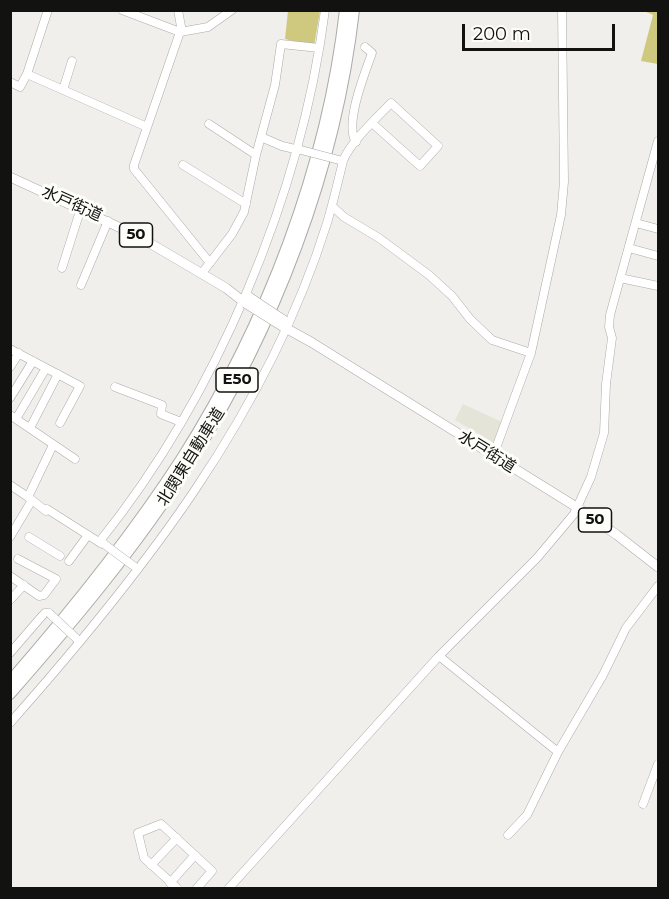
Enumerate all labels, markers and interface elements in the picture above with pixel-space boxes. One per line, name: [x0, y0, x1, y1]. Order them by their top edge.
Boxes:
scale bar: [465, 12, 618, 50]
text: 200 m: [473, 23, 531, 45]
street label: 水戸街道: [39, 182, 105, 226]
road number: 50: [120, 223, 152, 247]
road number: E50: [216, 368, 258, 392]
street label: 北関東自動車道: [153, 404, 229, 510]
street label: 水戸街道: [455, 427, 519, 477]
road number: 50: [578, 508, 612, 532]

